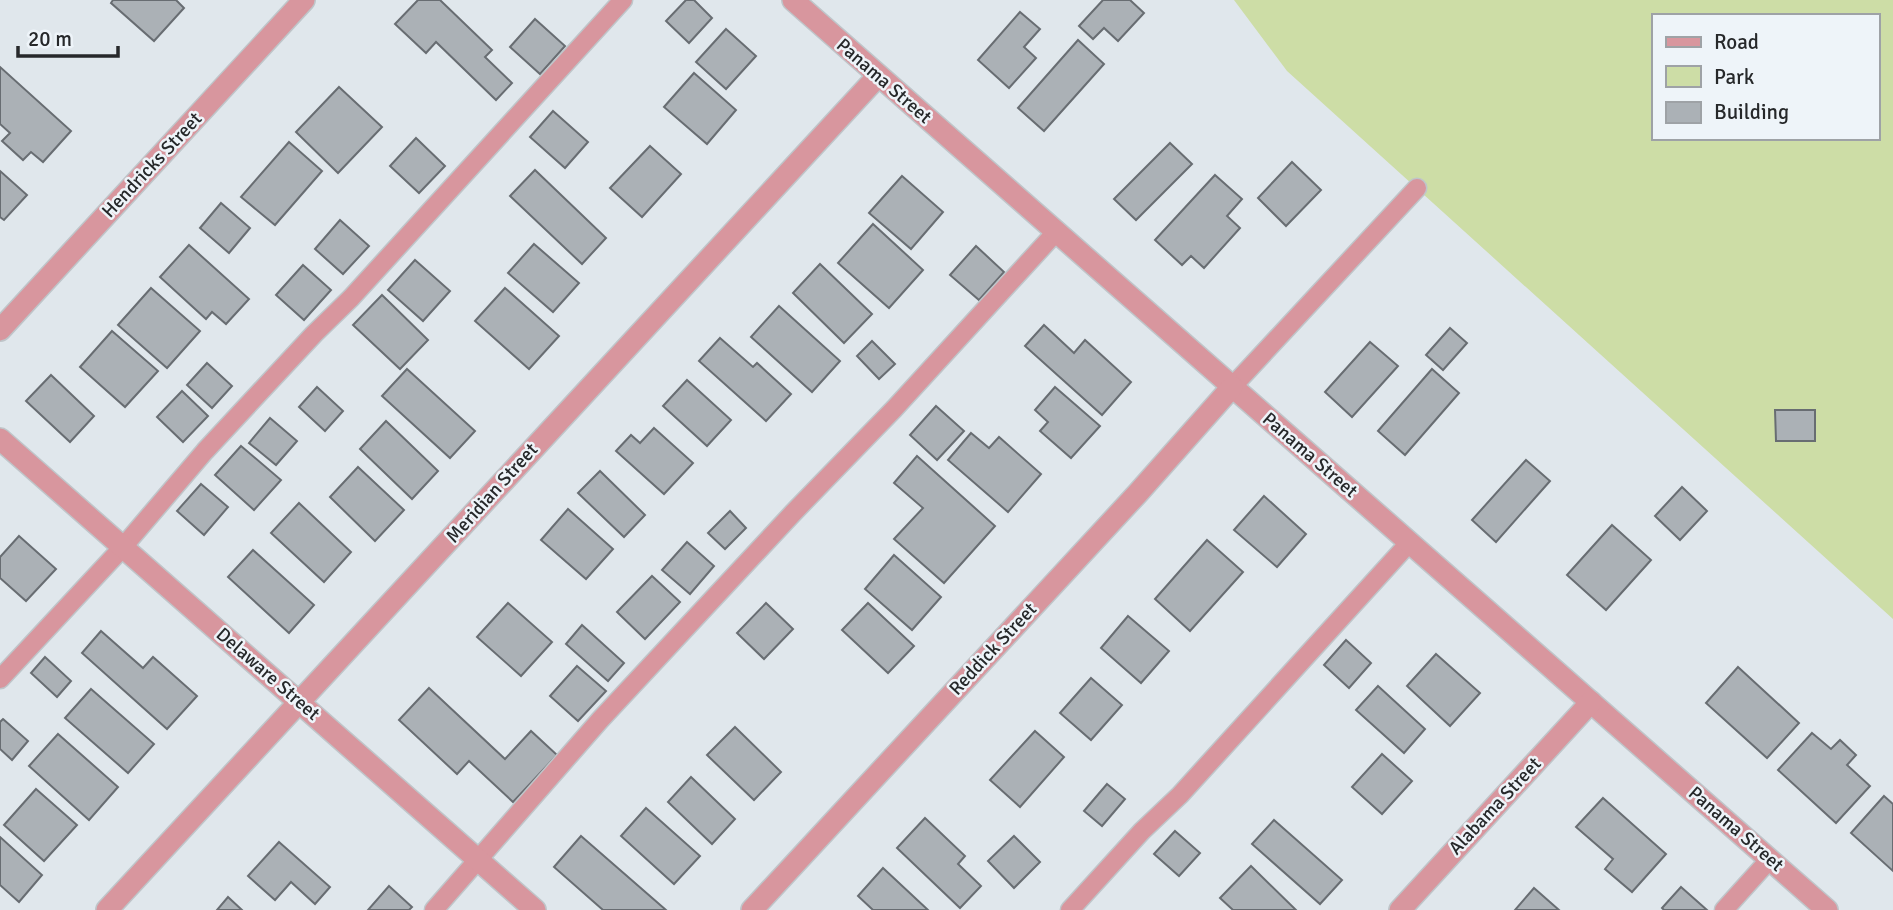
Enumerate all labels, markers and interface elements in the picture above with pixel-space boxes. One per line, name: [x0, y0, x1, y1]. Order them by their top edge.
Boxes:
scale bar: [18, 14, 117, 58]
legend: [1652, 14, 1879, 140]
text: 20 m: [28, 26, 72, 52]
text: Road: [1714, 29, 1759, 55]
street label: Panama Street: [831, 33, 937, 129]
text: Park: [1714, 64, 1755, 90]
text: Building: [1714, 99, 1789, 125]
street label: Hendricks Street: [97, 107, 207, 223]
street label: Panama Street: [1257, 407, 1363, 503]
street label: Meridian Street: [441, 438, 543, 548]
street label: Reddick Street: [944, 597, 1042, 700]
street label: Delaware Street: [211, 622, 325, 726]
street label: Alabama Street: [1444, 752, 1547, 860]
street label: Panama Street: [1683, 781, 1789, 877]

